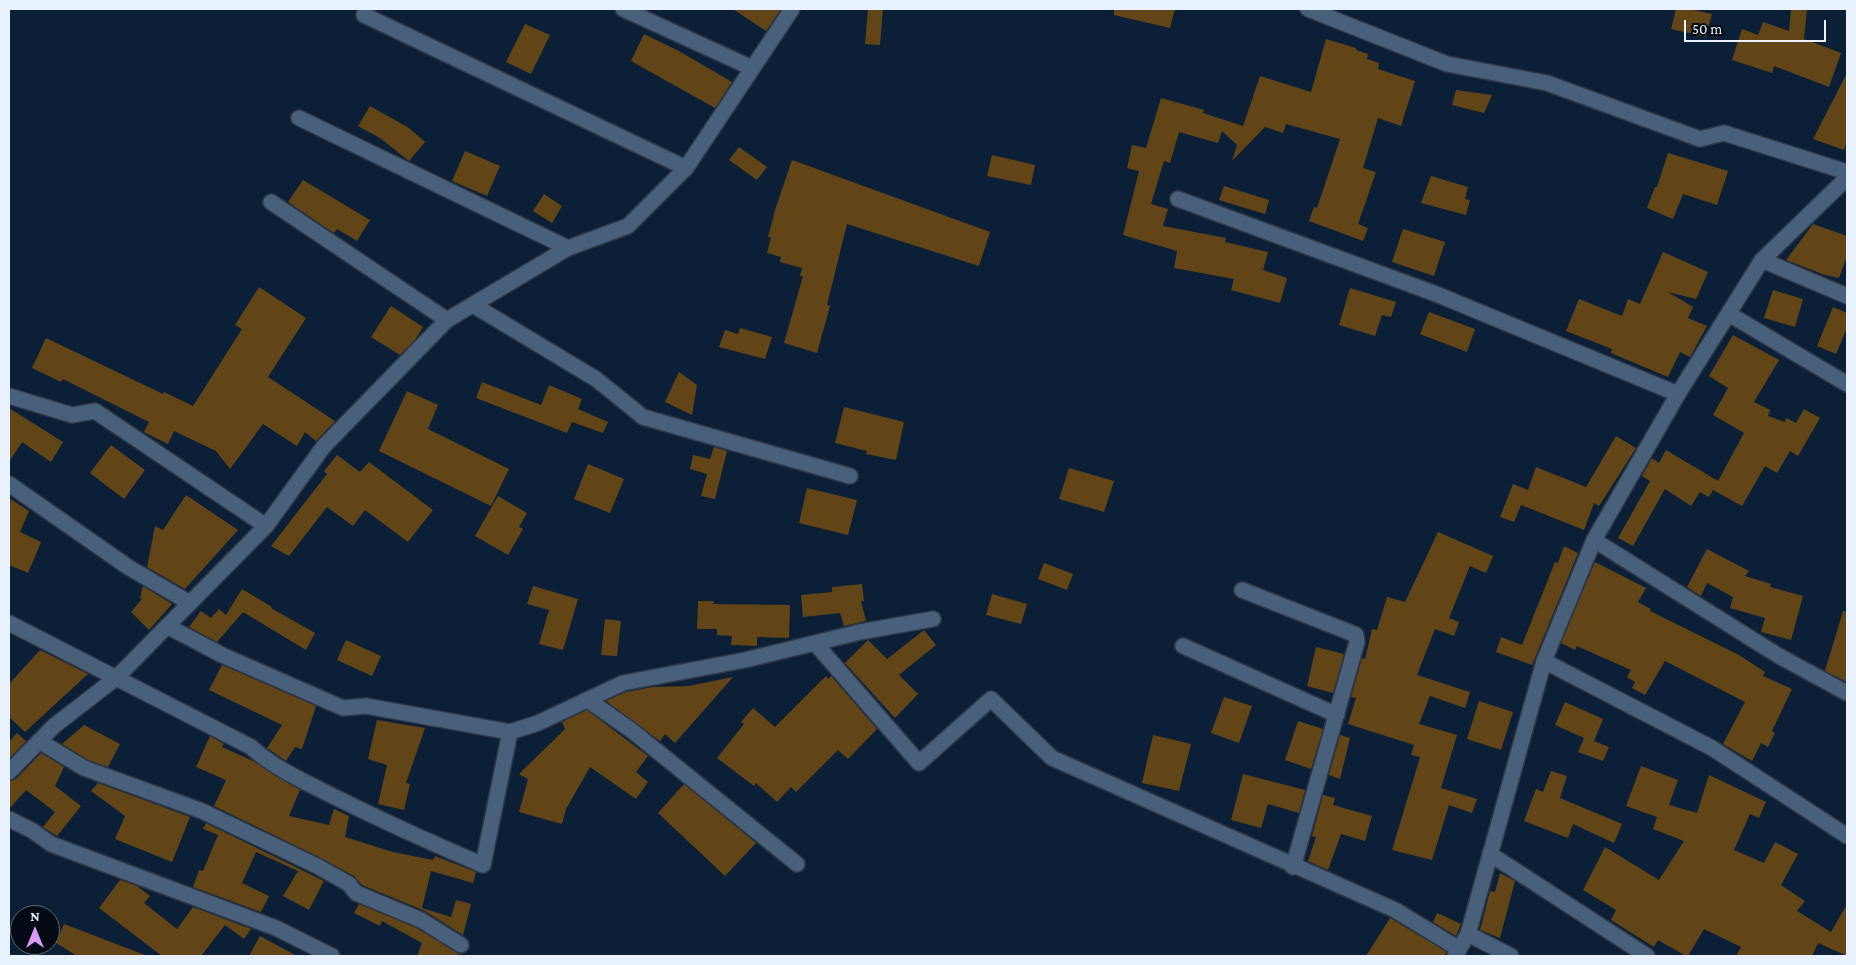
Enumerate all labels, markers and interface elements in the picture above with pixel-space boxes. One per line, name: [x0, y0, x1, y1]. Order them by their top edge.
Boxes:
scale bar: [1686, 10, 1828, 42]
text: 50 m: [1692, 21, 1722, 37]
north arrow: [10, 905, 60, 955]
text: N: [30, 908, 40, 924]

